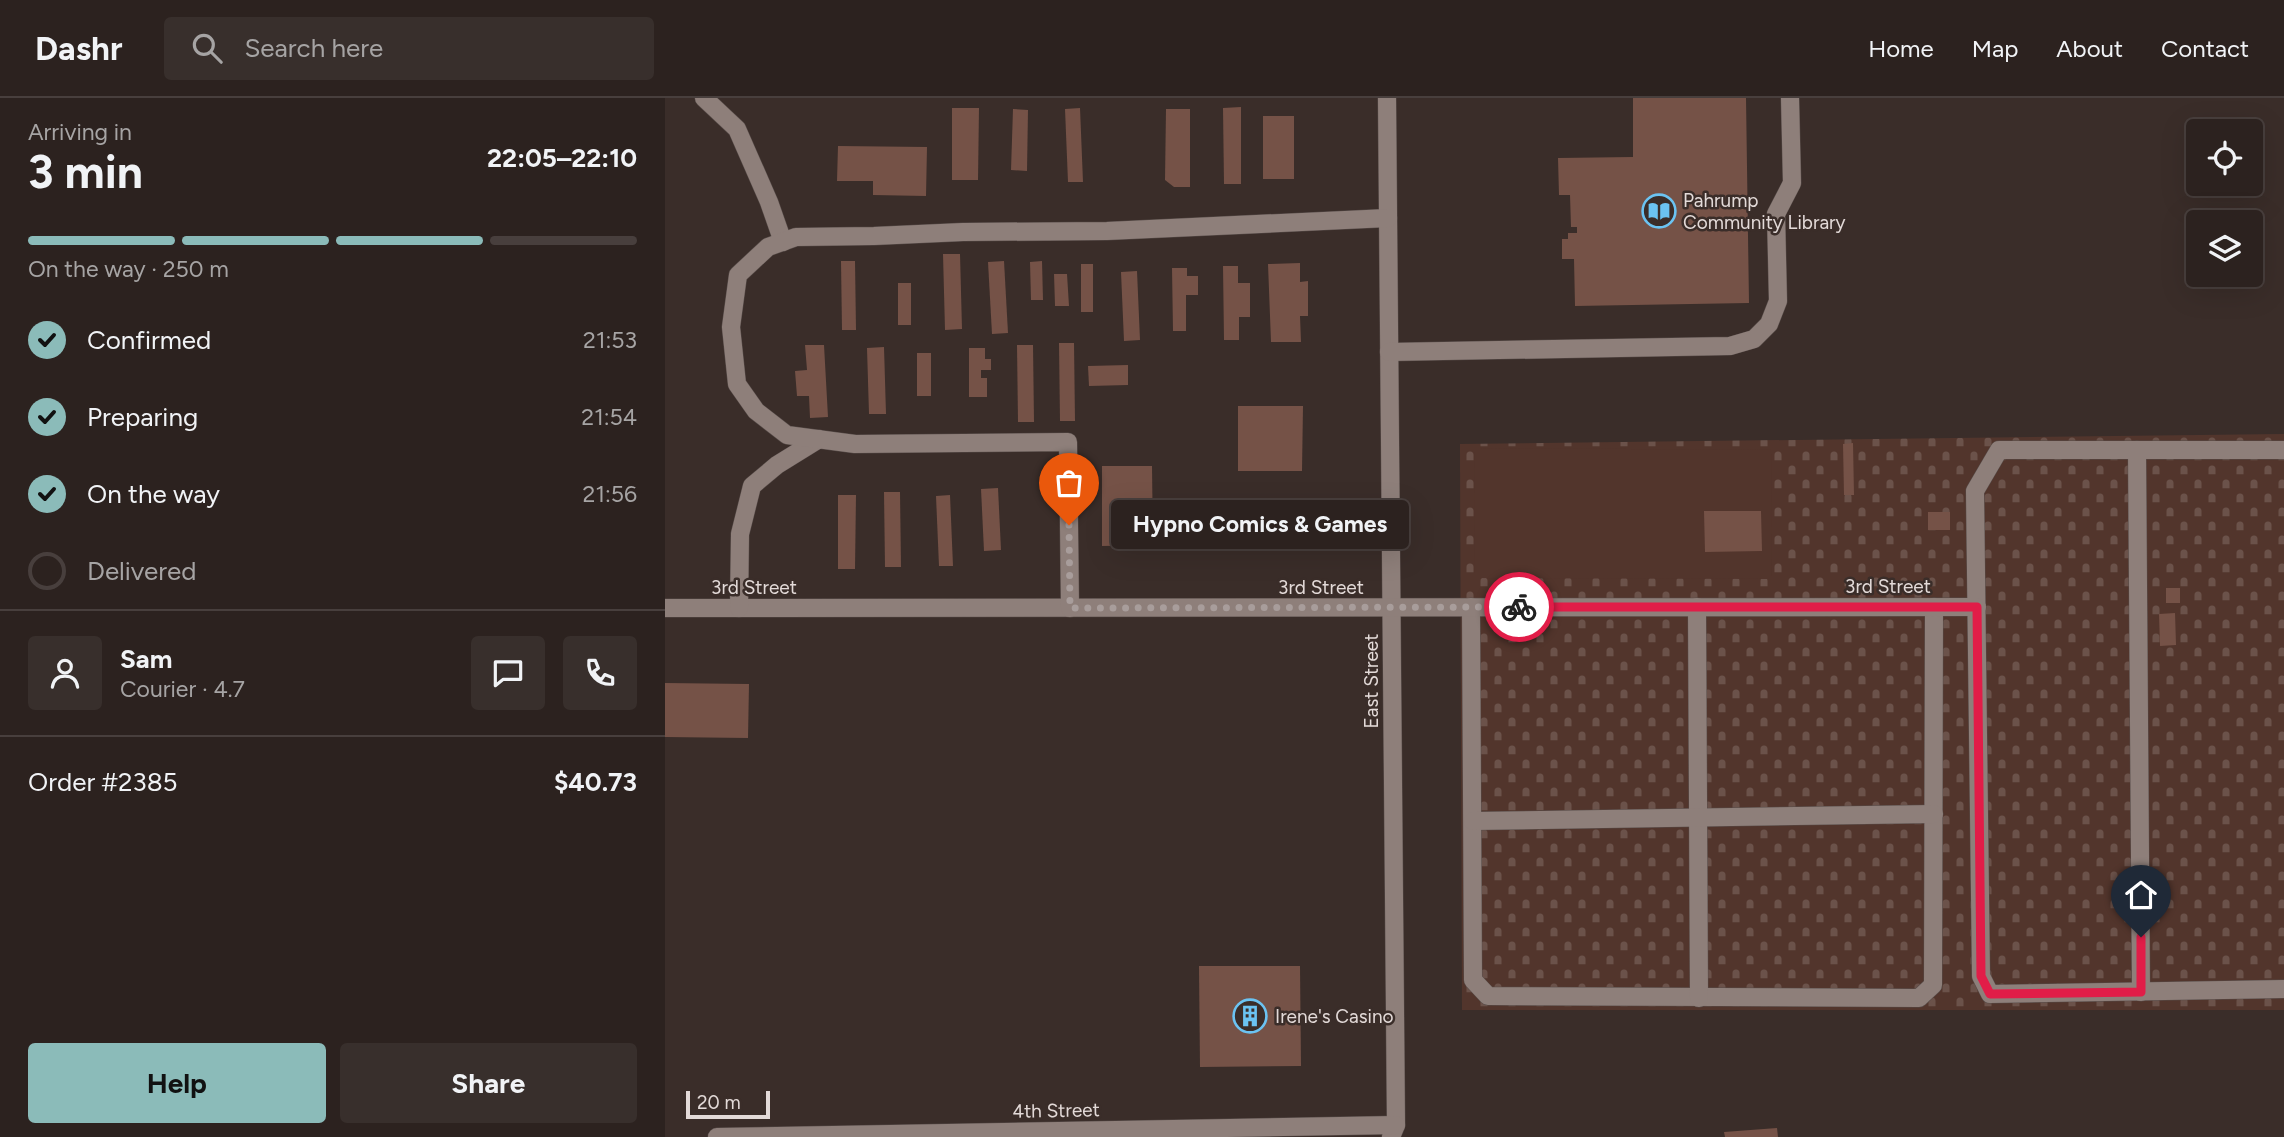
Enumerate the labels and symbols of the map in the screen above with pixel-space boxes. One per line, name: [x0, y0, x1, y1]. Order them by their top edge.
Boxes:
place label: Pahrump Community Library: [1683, 189, 1846, 234]
library icon: Pahrump Community Library: [1640, 192, 1678, 230]
pin: [1039, 453, 1099, 525]
callout: Hypno Comics & Games: [1111, 500, 1409, 550]
courier: [1484, 572, 1554, 642]
street label: 3rd Street: [1845, 575, 1931, 598]
street label: 3rd Street: [711, 576, 797, 599]
street label: 3rd Street: [1278, 576, 1364, 599]
street label: East Street: [1360, 634, 1383, 728]
pin: [2111, 865, 2171, 937]
building icon: Irene's Casino: [1231, 997, 1269, 1035]
place label: Irene's Casino: [1275, 1005, 1394, 1028]
scale bar: [686, 1088, 770, 1120]
street label: 4th Street: [1012, 1098, 1100, 1123]

